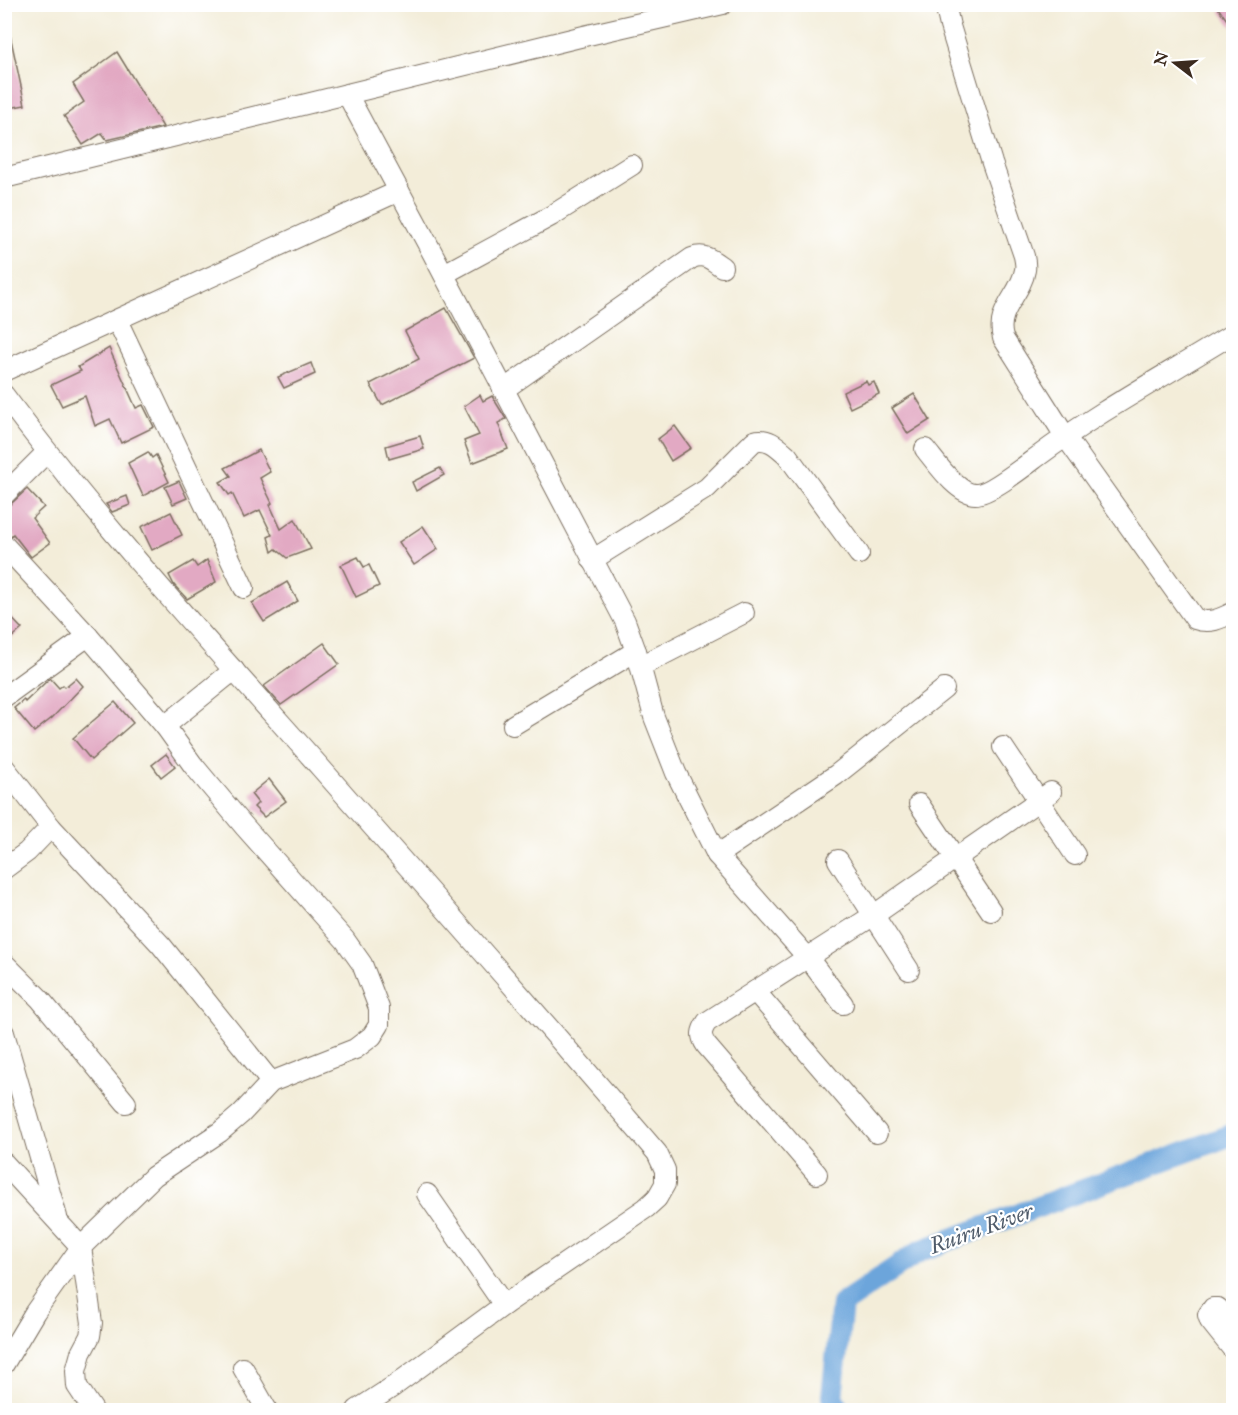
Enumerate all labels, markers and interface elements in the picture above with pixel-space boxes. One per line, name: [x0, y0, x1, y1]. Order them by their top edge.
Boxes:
north arrow: [1145, 33, 1205, 93]
text: N: [1150, 49, 1172, 68]
water label: Ruiru River: [925, 1197, 1038, 1260]

